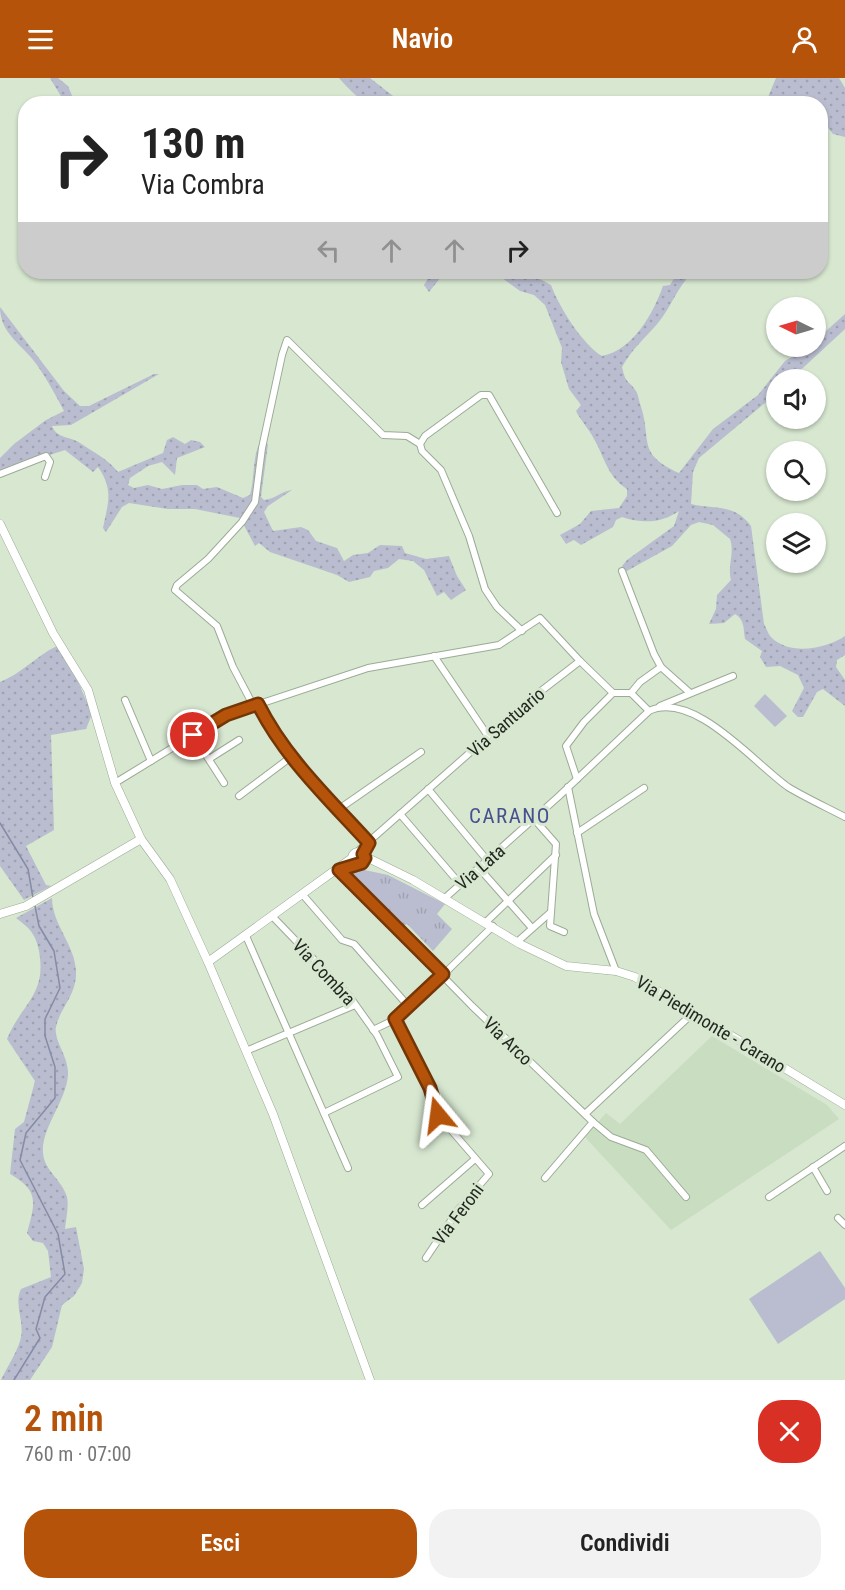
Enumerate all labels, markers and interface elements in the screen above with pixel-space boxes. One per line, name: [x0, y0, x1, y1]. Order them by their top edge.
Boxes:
icon: menu: [24, 23, 57, 56]
text: Navio: [392, 23, 453, 55]
icon: person: [788, 23, 821, 56]
text: 130 m: [141, 119, 246, 168]
icon: right: [42, 120, 120, 198]
text: Via Combra: [141, 169, 265, 201]
icon: left: [312, 234, 345, 267]
icon: ahead: [375, 234, 408, 267]
icon: ahead: [438, 234, 471, 267]
icon: right: [501, 234, 534, 267]
north arrow: [766, 297, 826, 357]
map controls: [766, 297, 826, 573]
button: sound: [766, 369, 826, 429]
button: search: [766, 441, 826, 501]
button: layers: [766, 513, 826, 573]
street label: Via Santuario: [463, 683, 549, 761]
pin: [167, 709, 218, 760]
icon: arrive: [176, 718, 209, 751]
district label: CARANO: [469, 804, 551, 828]
street label: Via Lata: [451, 840, 509, 894]
street label: Via Combra: [288, 935, 360, 1009]
street label: Via Piedimonte - Carano: [632, 971, 790, 1077]
street label: Via Arco: [479, 1013, 537, 1069]
position arrow: [406, 1083, 470, 1147]
street label: Via Feroni: [428, 1179, 488, 1249]
text: 2 min: [24, 1398, 104, 1440]
button: close: [758, 1400, 821, 1463]
text: 760 m · 07:00: [24, 1442, 131, 1466]
button: Esci: [24, 1509, 417, 1578]
button: Condividi: [429, 1509, 821, 1578]

